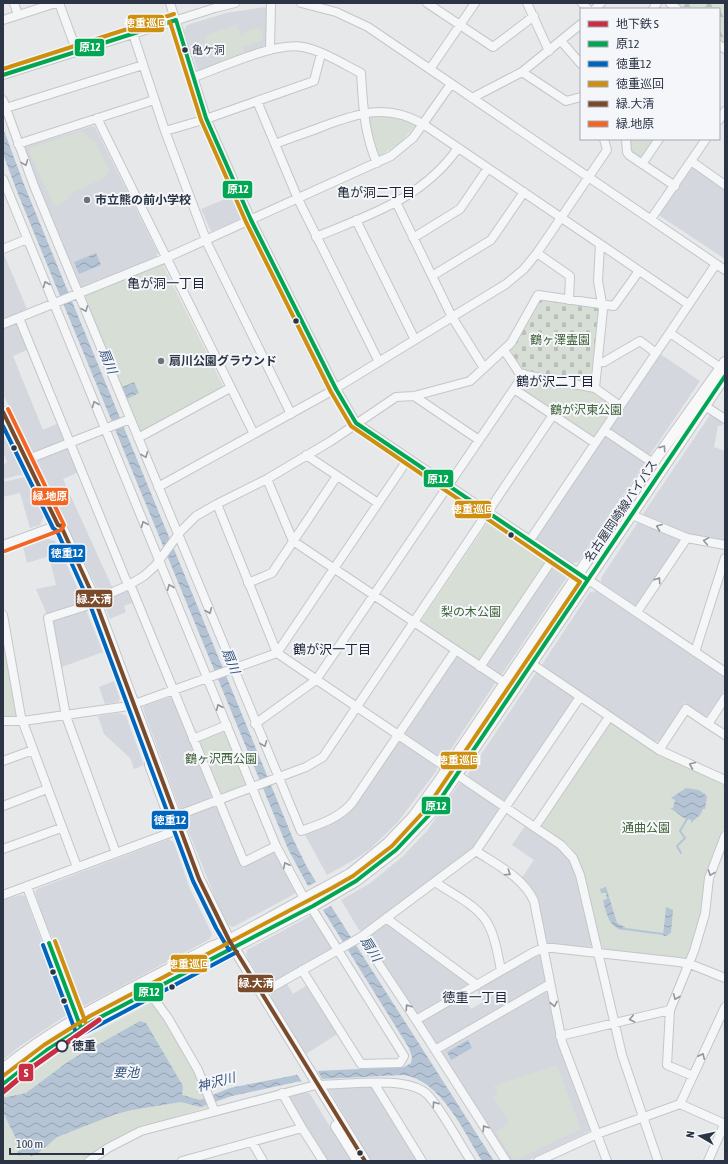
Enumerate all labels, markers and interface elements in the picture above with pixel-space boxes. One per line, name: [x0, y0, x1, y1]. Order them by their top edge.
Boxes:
legend: [580, 8, 720, 140]
line badge: 徳重巡回: [127, 14, 165, 33]
text: 徳重巡回: [124, 17, 168, 29]
text: 地下鉄 S: [616, 17, 659, 31]
text: 原12: [616, 37, 639, 51]
line badge: 原12: [74, 38, 105, 57]
text: 原12: [79, 41, 101, 53]
place label: 亀ケ洞: [192, 44, 225, 56]
marker: 亀ケ洞: [180, 45, 190, 55]
text: 徳重12: [616, 57, 651, 71]
text: 徳重巡回: [616, 77, 664, 91]
text: 緑.大清: [616, 97, 654, 111]
text: 緑.地原: [616, 117, 654, 131]
one-way arrow: [21, 160, 29, 167]
line badge: 原12: [222, 180, 253, 199]
text: 原12: [227, 183, 249, 195]
district label: 亀が洞二丁目: [337, 185, 415, 200]
place label: 市立熊の前小学校: [95, 193, 191, 207]
marker: 市立熊の前小学校: [82, 195, 92, 205]
district label: 亀が洞一丁目: [127, 276, 205, 291]
one-way arrow: [42, 280, 50, 287]
one-way arrow: [81, 306, 89, 313]
unlabelled marker: [291, 316, 301, 326]
park label: 鶴ヶ澤霊園: [530, 333, 590, 347]
water label: 扇川: [96, 346, 121, 378]
place label: 扇川公園グラウンド: [169, 354, 277, 368]
marker: 扇川公園グラウンド: [156, 356, 166, 366]
district label: 鶴が沢二丁目: [516, 374, 594, 389]
one-way arrow: [92, 401, 100, 408]
park label: 鶴が沢東公園: [550, 403, 622, 417]
unlabelled marker: [9, 443, 19, 453]
one-way arrow: [658, 446, 665, 453]
one-way arrow: [141, 452, 149, 459]
street label: 名古屋岡崎線バイパス: [582, 457, 660, 565]
line badge: 原12: [423, 469, 454, 488]
text: 原12: [427, 473, 449, 485]
line badge: 緑.地原: [31, 487, 69, 506]
text: 緑.地原: [33, 490, 67, 502]
line badge: 徳重巡回: [454, 500, 492, 519]
text: 徳重巡回: [451, 503, 495, 515]
one-way arrow: [141, 521, 149, 528]
one-way arrow: [656, 523, 663, 531]
unlabelled marker: [506, 530, 516, 540]
one-way arrow: [703, 537, 709, 546]
line badge: 徳重12: [48, 544, 86, 563]
text: 徳重12: [51, 547, 83, 559]
one-way arrow: [654, 577, 661, 584]
one-way arrow: [167, 583, 175, 591]
line badge: 緑.大清: [75, 589, 113, 608]
text: 緑.大清: [77, 593, 111, 605]
park label: 梨の木公園: [441, 605, 501, 619]
one-way arrow: [204, 607, 212, 614]
district label: 鶴が沢一丁目: [293, 642, 371, 657]
water label: 扇川: [219, 646, 244, 678]
one-way arrow: [216, 703, 224, 710]
one-way arrow: [259, 741, 267, 748]
line badge: 徳重巡回: [440, 751, 478, 770]
park label: 鶴ヶ沢西公園: [185, 752, 257, 766]
text: 徳重巡回: [437, 754, 481, 766]
one-way arrow: [689, 761, 696, 769]
line badge: 原12: [421, 796, 451, 815]
text: 原12: [425, 800, 447, 812]
line badge: 徳重12: [151, 810, 189, 830]
text: 徳重12: [154, 814, 186, 826]
park label: 通曲公園: [622, 821, 670, 835]
one-way arrow: [283, 862, 291, 870]
one-way arrow: [504, 868, 511, 876]
one-way arrow: [707, 869, 715, 876]
water label: 扇川: [358, 934, 385, 966]
line badge: 徳重巡回: [170, 954, 208, 973]
text: 徳重巡回: [167, 958, 211, 970]
unlabelled marker: [48, 967, 58, 977]
line badge: 緑.大清: [237, 974, 274, 993]
text: 緑.大清: [239, 977, 273, 989]
line badge: 原12: [133, 982, 164, 1002]
unlabelled marker: [167, 982, 177, 992]
text: 原12: [138, 986, 160, 998]
district label: 徳重一丁目: [442, 990, 508, 1005]
one-way arrow: [673, 992, 681, 1000]
unlabelled marker: [59, 996, 69, 1006]
one-way arrow: [549, 1001, 557, 1007]
one-way arrow: [405, 1004, 412, 1011]
one-way arrow: [629, 1014, 636, 1023]
marker: 徳重: [55, 1039, 69, 1053]
place label: 徳重: [72, 1039, 96, 1053]
one-way arrow: [698, 1052, 706, 1059]
line badge: S: [18, 1063, 34, 1082]
water label: 要池: [113, 1065, 141, 1080]
text: S: [24, 1067, 29, 1079]
water label: 神沢川: [195, 1069, 239, 1094]
one-way arrow: [433, 1102, 440, 1109]
north arrow: [680, 1116, 720, 1156]
one-way arrow: [482, 1125, 490, 1132]
scale bar: [10, 1130, 103, 1156]
text: N: [684, 1130, 697, 1139]
text: 100 m: [16, 1137, 43, 1151]
unlabelled marker: [355, 1148, 365, 1158]

